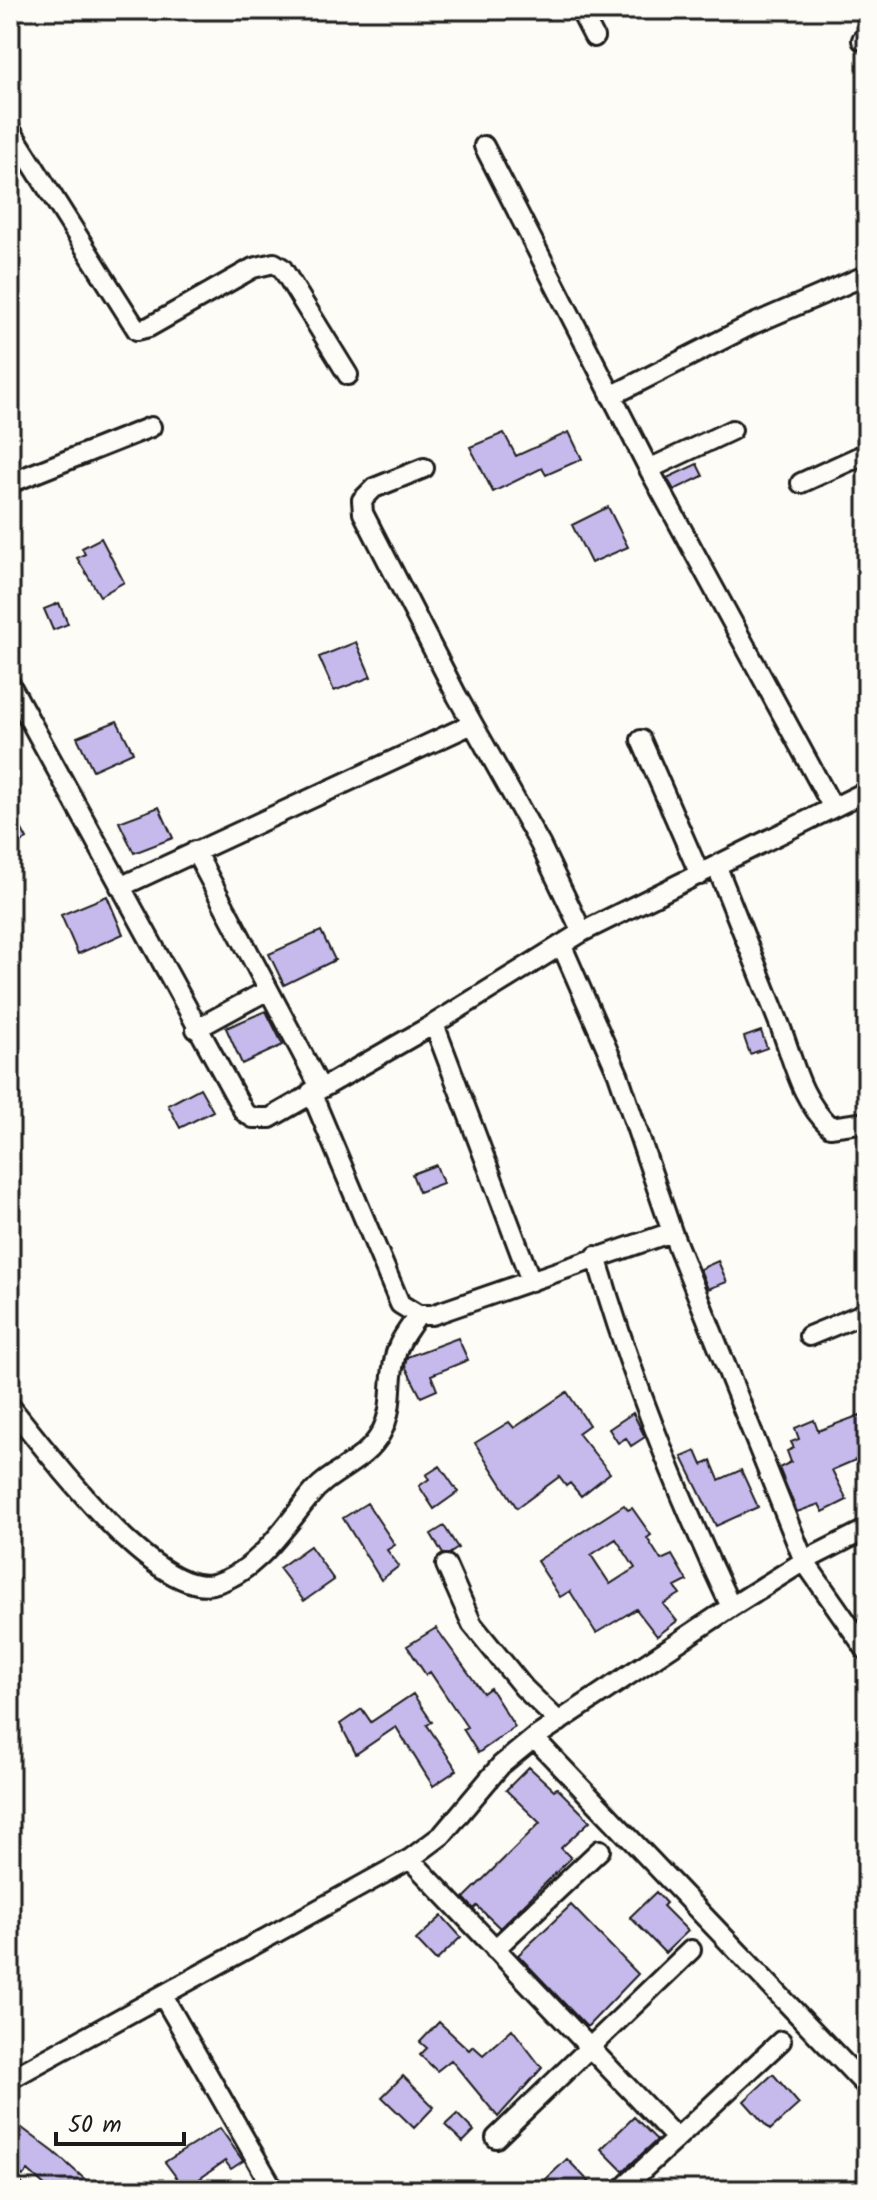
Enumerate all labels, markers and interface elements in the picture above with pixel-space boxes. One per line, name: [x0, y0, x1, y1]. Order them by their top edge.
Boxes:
scale bar: [56, 2096, 184, 2146]
text: 50 m: [68, 2106, 122, 2145]

